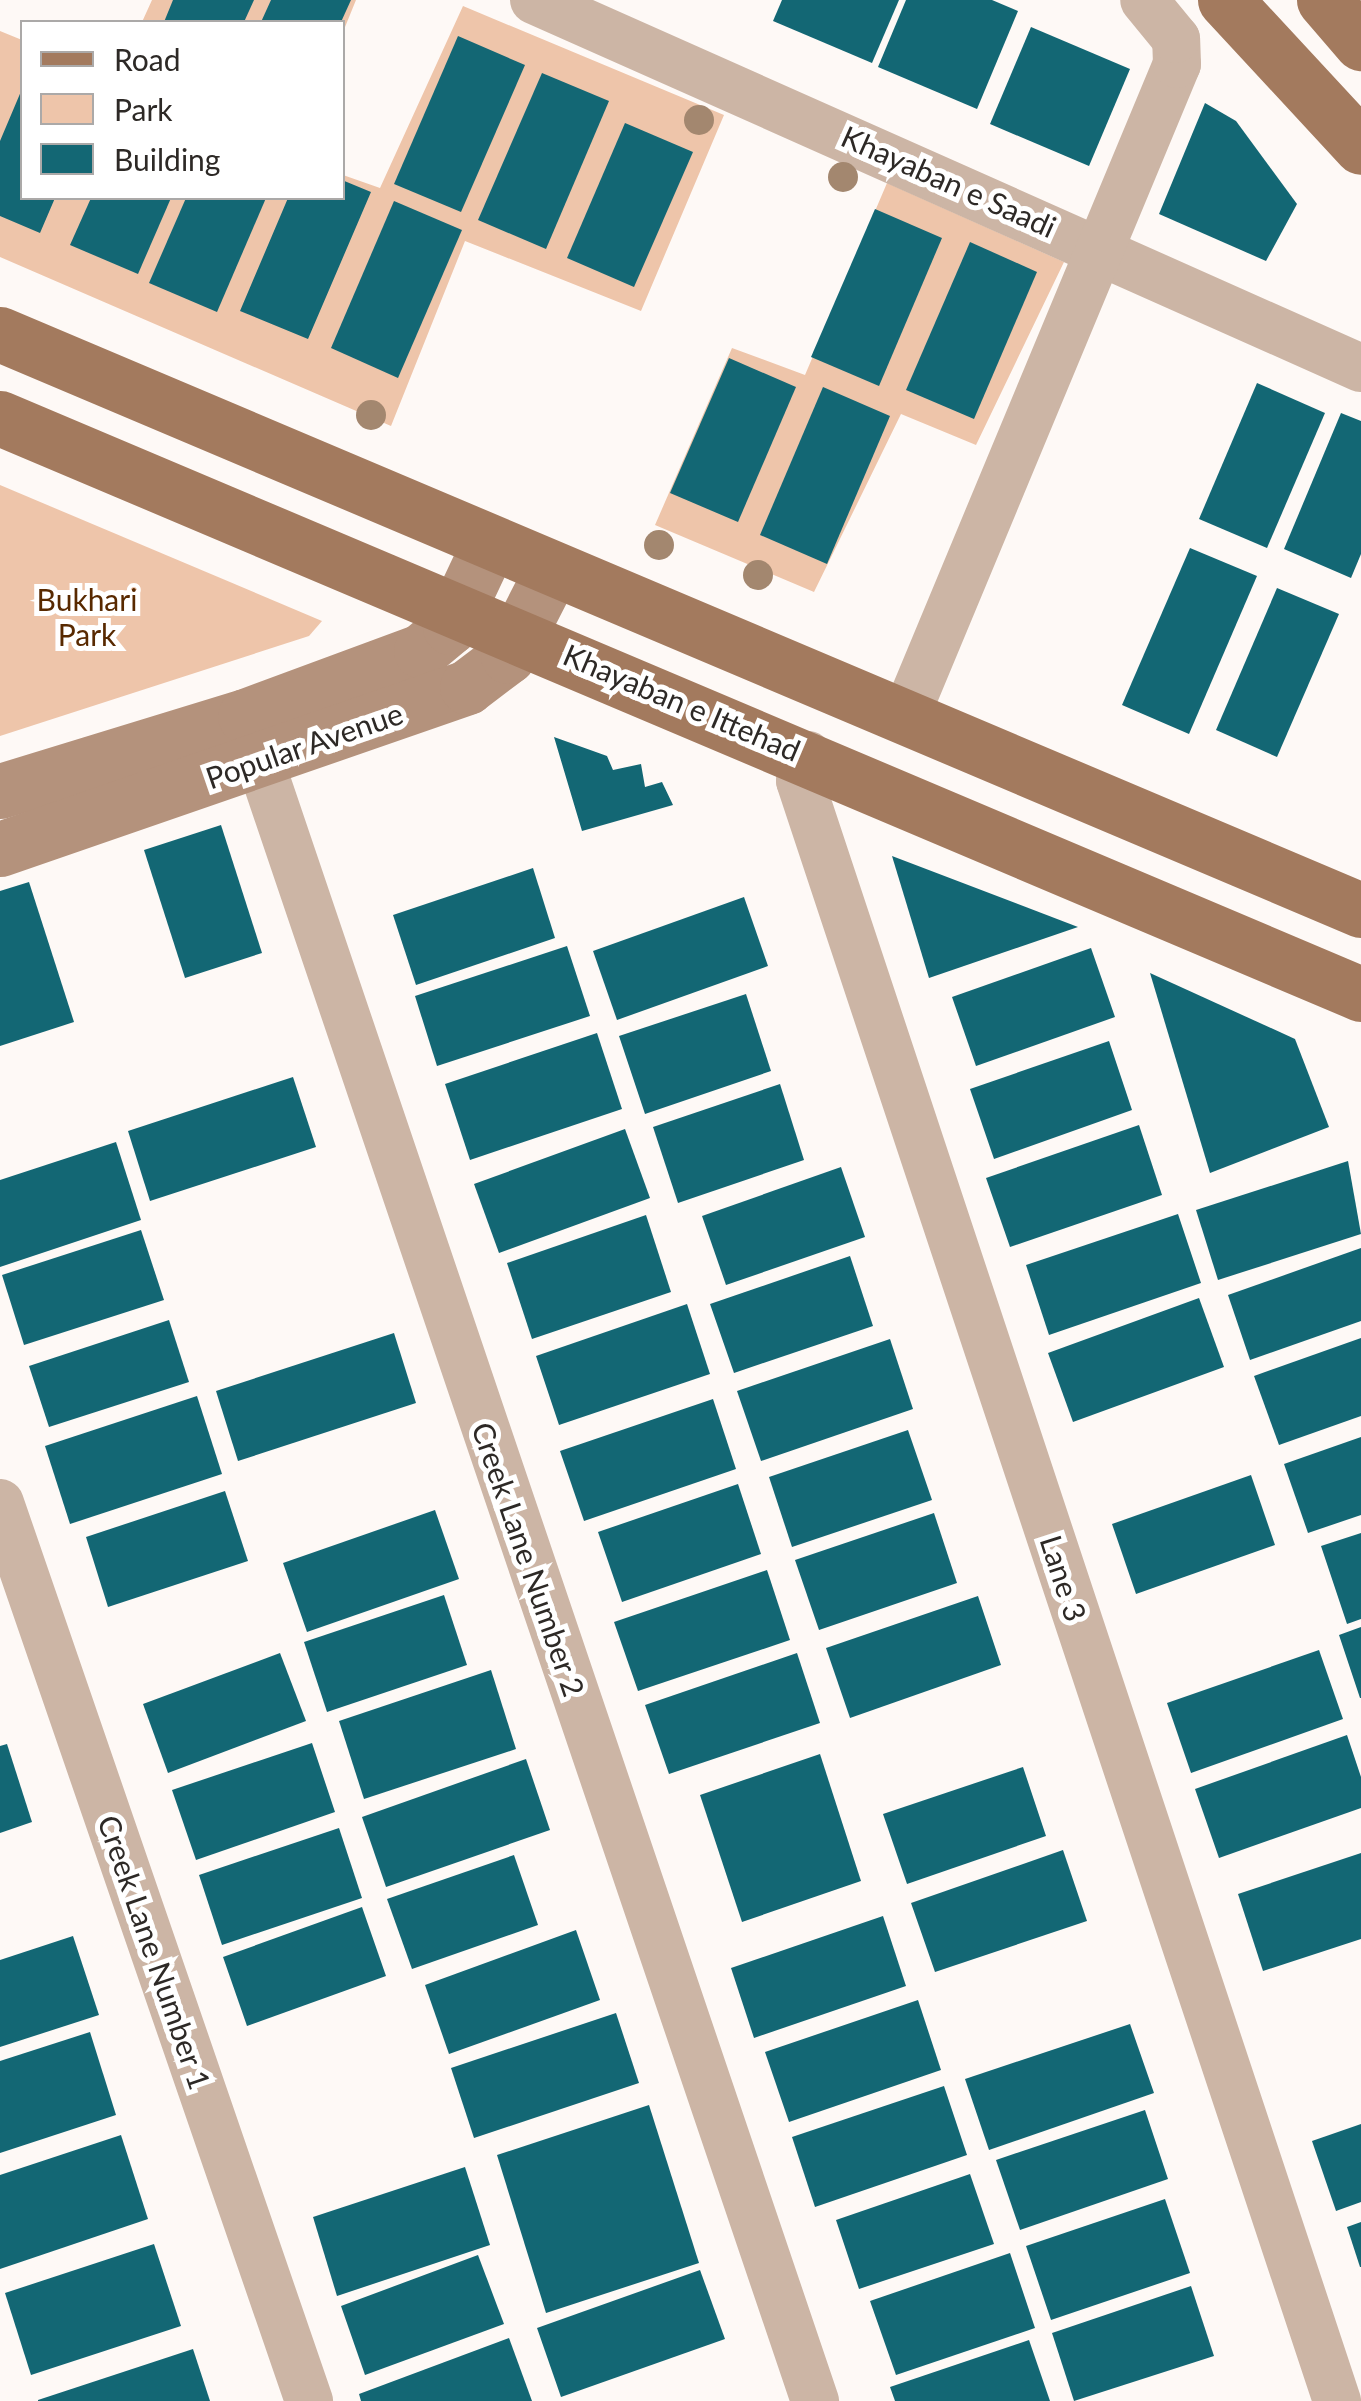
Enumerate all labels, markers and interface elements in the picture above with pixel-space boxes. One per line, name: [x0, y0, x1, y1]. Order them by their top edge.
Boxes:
legend: [20, 20, 345, 200]
text: Road: [114, 41, 181, 77]
text: Park: [114, 91, 173, 127]
street label: Khayaban e Saadi: [836, 118, 1062, 244]
text: Building: [114, 141, 220, 177]
park label: Bukhari Park: [37, 581, 137, 652]
street label: Khayaban e Ittehad: [558, 636, 806, 768]
street label: Popular Avenue: [200, 694, 408, 796]
street label: Creek Lane Number 2: [465, 1417, 593, 1701]
street label: Lane 3: [1033, 1531, 1095, 1625]
street label: Creek Lane Number 1: [91, 1810, 219, 2094]

